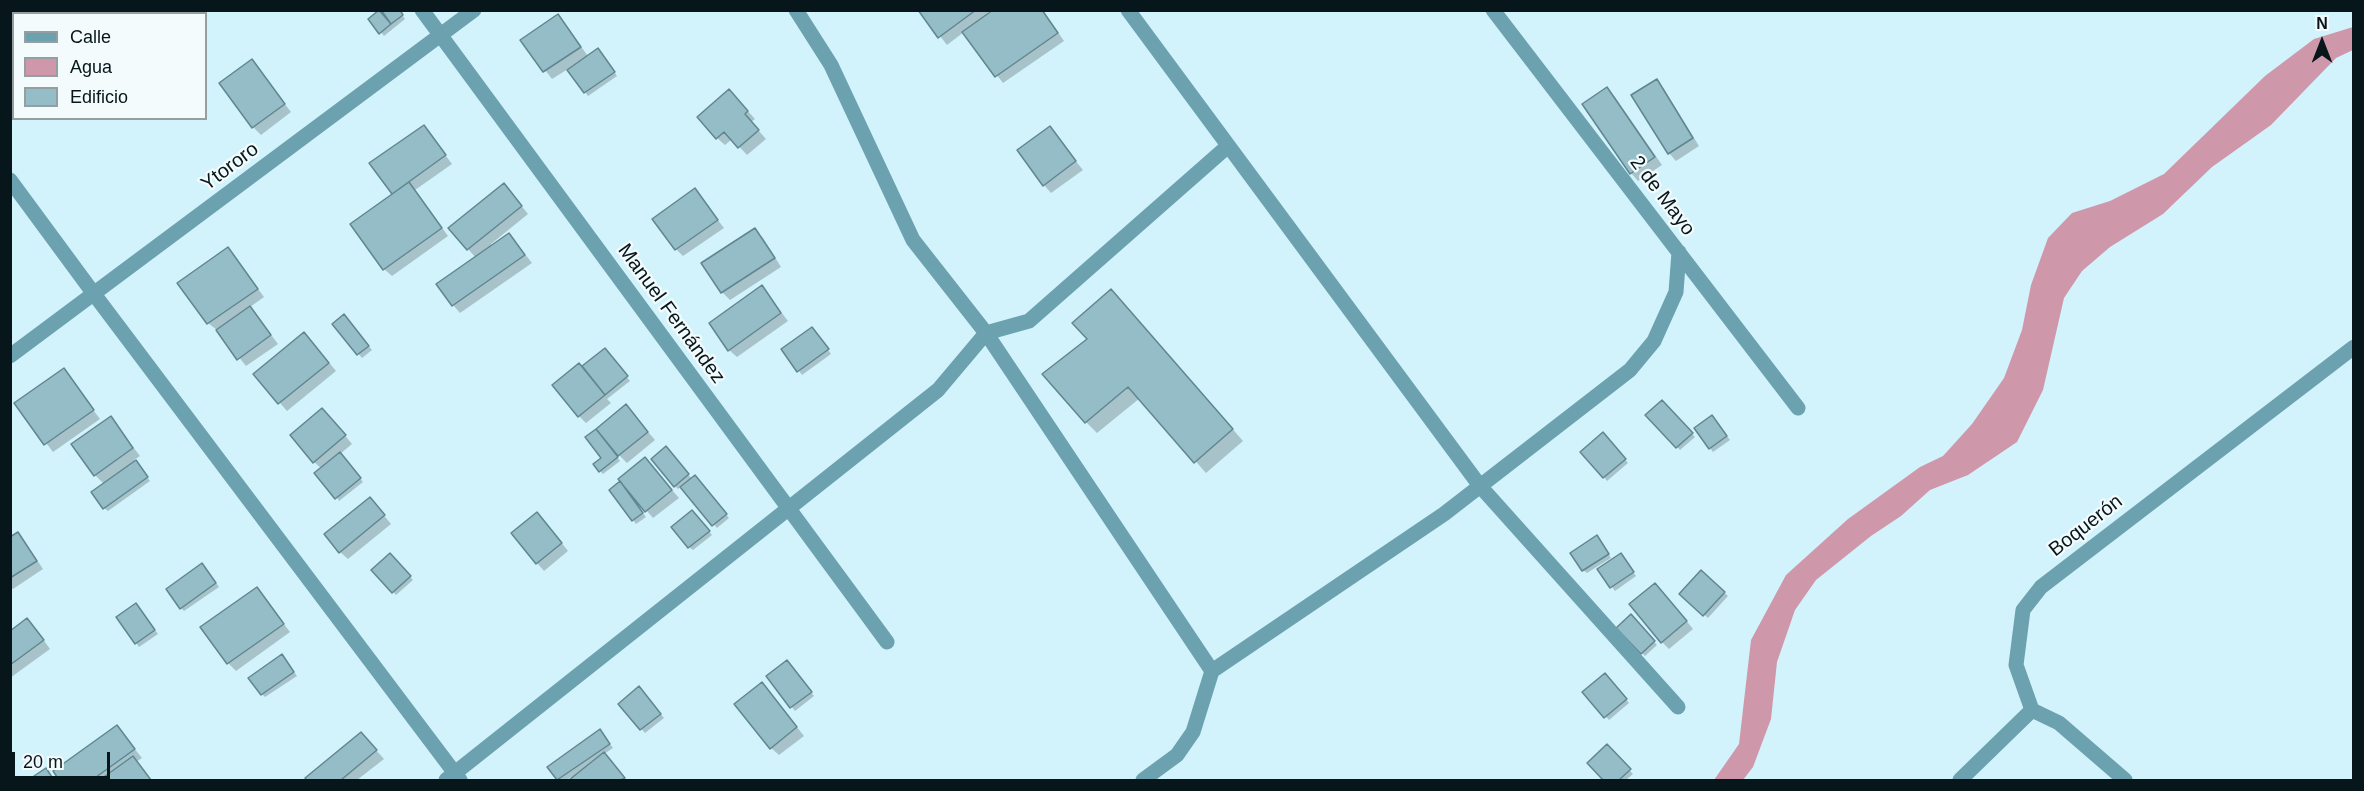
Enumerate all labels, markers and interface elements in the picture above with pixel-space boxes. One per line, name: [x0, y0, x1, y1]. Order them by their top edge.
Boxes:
legend: [12, 12, 207, 120]
north arrow: [2292, 12, 2352, 72]
text: N: [2316, 15, 2328, 32]
text: Calle: [70, 27, 111, 47]
text: Agua: [70, 57, 112, 77]
text: Edificio: [70, 87, 128, 107]
street label: Ytororo: [197, 138, 263, 196]
street label: 2 de Mayo: [1624, 151, 1700, 241]
street label: Manuel Fernández: [612, 239, 730, 389]
street label: Boquerón: [2044, 490, 2128, 562]
scale bar: [15, 740, 112, 778]
text: 20 m: [23, 752, 63, 772]

